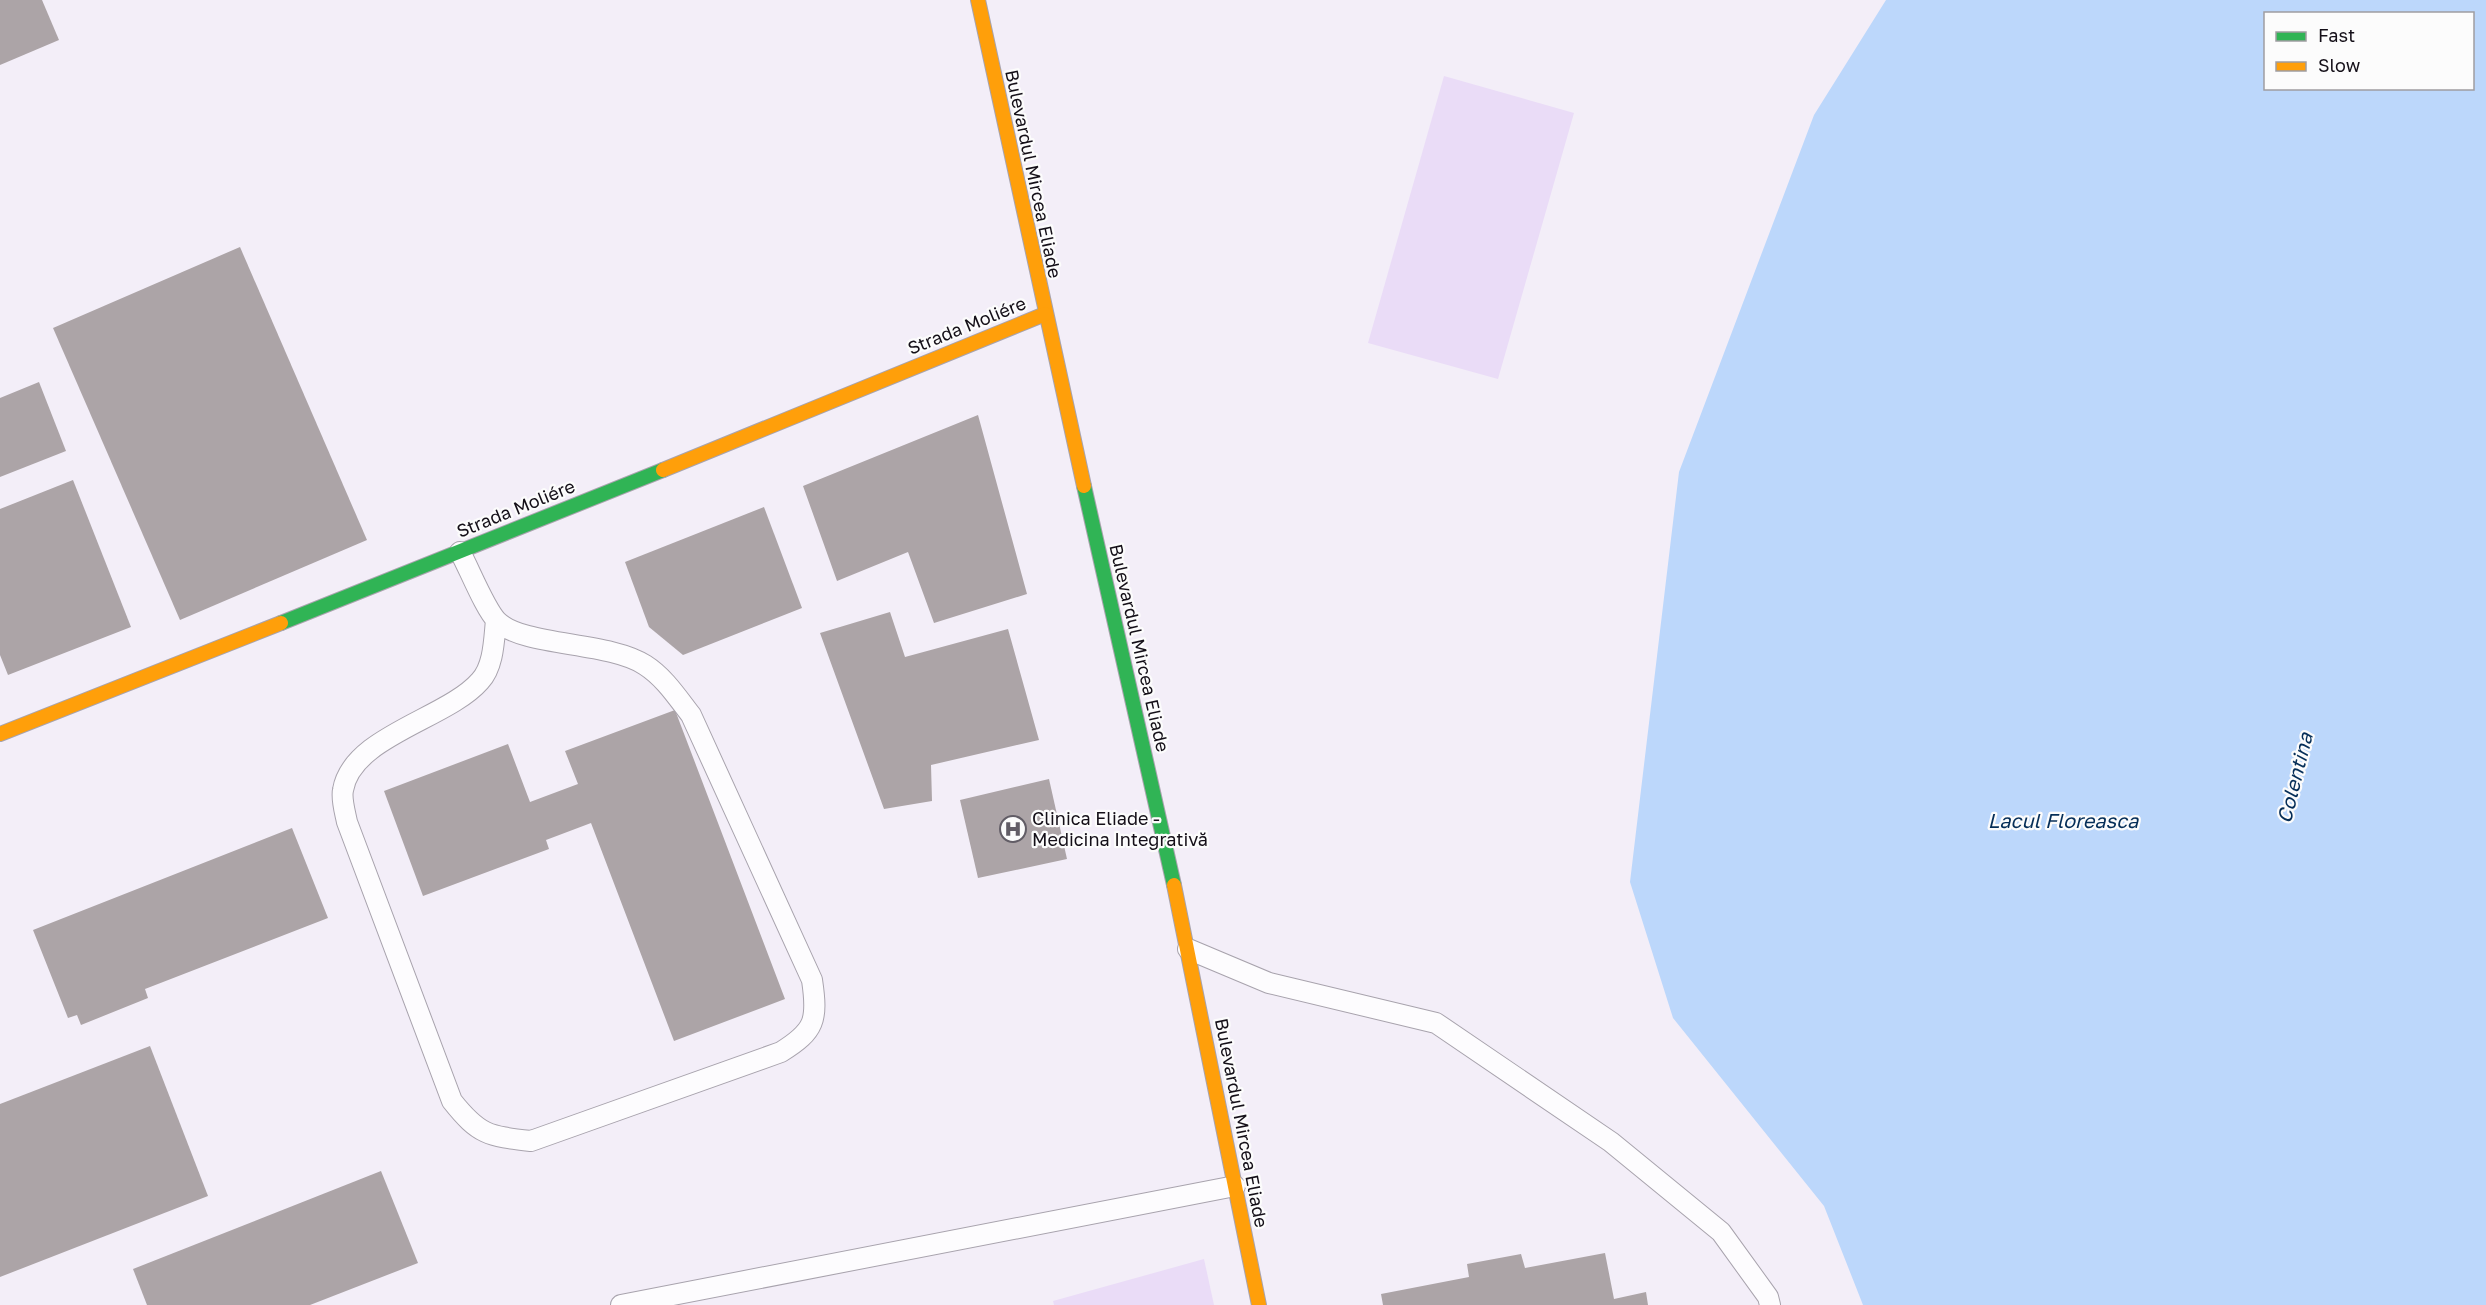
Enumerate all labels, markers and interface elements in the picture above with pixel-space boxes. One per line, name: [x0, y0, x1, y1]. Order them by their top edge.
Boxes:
legend: [2264, 12, 2474, 90]
text: Fast: [2318, 24, 2355, 46]
text: Slow: [2318, 54, 2361, 76]
street label: Bulevardul Mircea Eliade: [1001, 67, 1067, 280]
street label: Strada Moliére: [904, 291, 1029, 359]
street label: Strada Moliére: [453, 474, 578, 542]
street label: Bulevardul Mircea Eliade: [1105, 542, 1175, 754]
water label: Colentina: [2271, 729, 2317, 826]
place label: Clinica Eliade - Medicina Integrativă: [1032, 807, 1208, 850]
water label: Lacul Floreasca: [1988, 808, 2139, 832]
hospital icon: Clinica Eliade - Medicina Integrativă: [998, 814, 1028, 844]
street label: Bulevardul Mircea Eliade: [1211, 1016, 1273, 1229]

